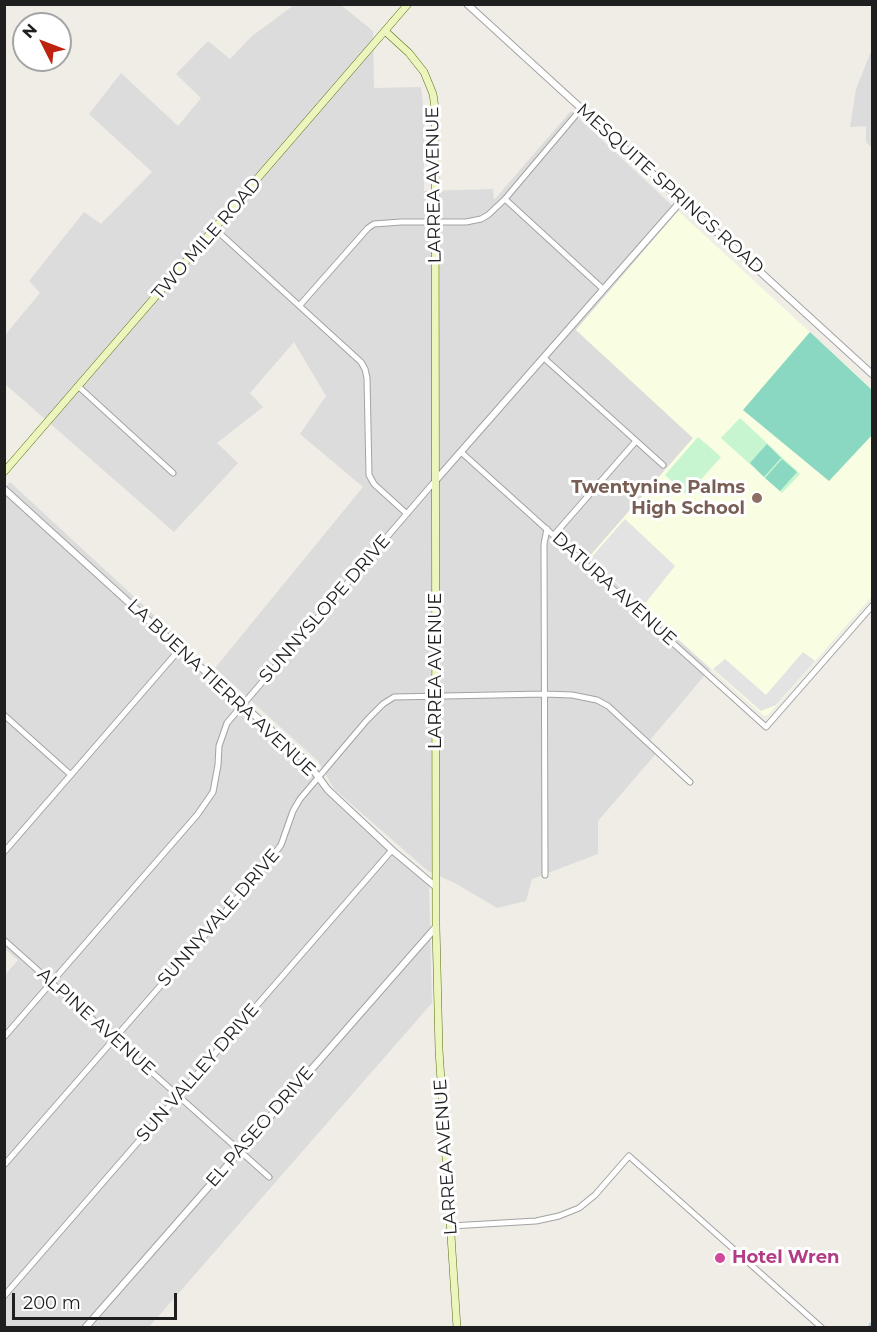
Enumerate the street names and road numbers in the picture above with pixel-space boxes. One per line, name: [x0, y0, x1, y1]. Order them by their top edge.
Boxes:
street label: MESQUITE SPRINGS ROAD: [572, 99, 768, 279]
street label: LARREA AVENUE: [422, 106, 446, 264]
street label: TWO MILE ROAD: [148, 173, 266, 305]
street label: DATURA AVENUE: [548, 528, 680, 650]
street label: SUNNYSLOPE DRIVE: [255, 531, 395, 687]
street label: LARREA AVENUE: [425, 593, 447, 749]
street label: LA BUENA TIERRA AVENUE: [122, 595, 320, 781]
street label: SUNNYVALE DRIVE: [153, 845, 285, 991]
street label: ALPINE AVENUE: [33, 964, 159, 1080]
street label: SUN VALLEY DRIVE: [132, 999, 264, 1147]
street label: EL PASEO DRIVE: [202, 1062, 318, 1192]
street label: LARREA AVENUE: [430, 1078, 462, 1236]

